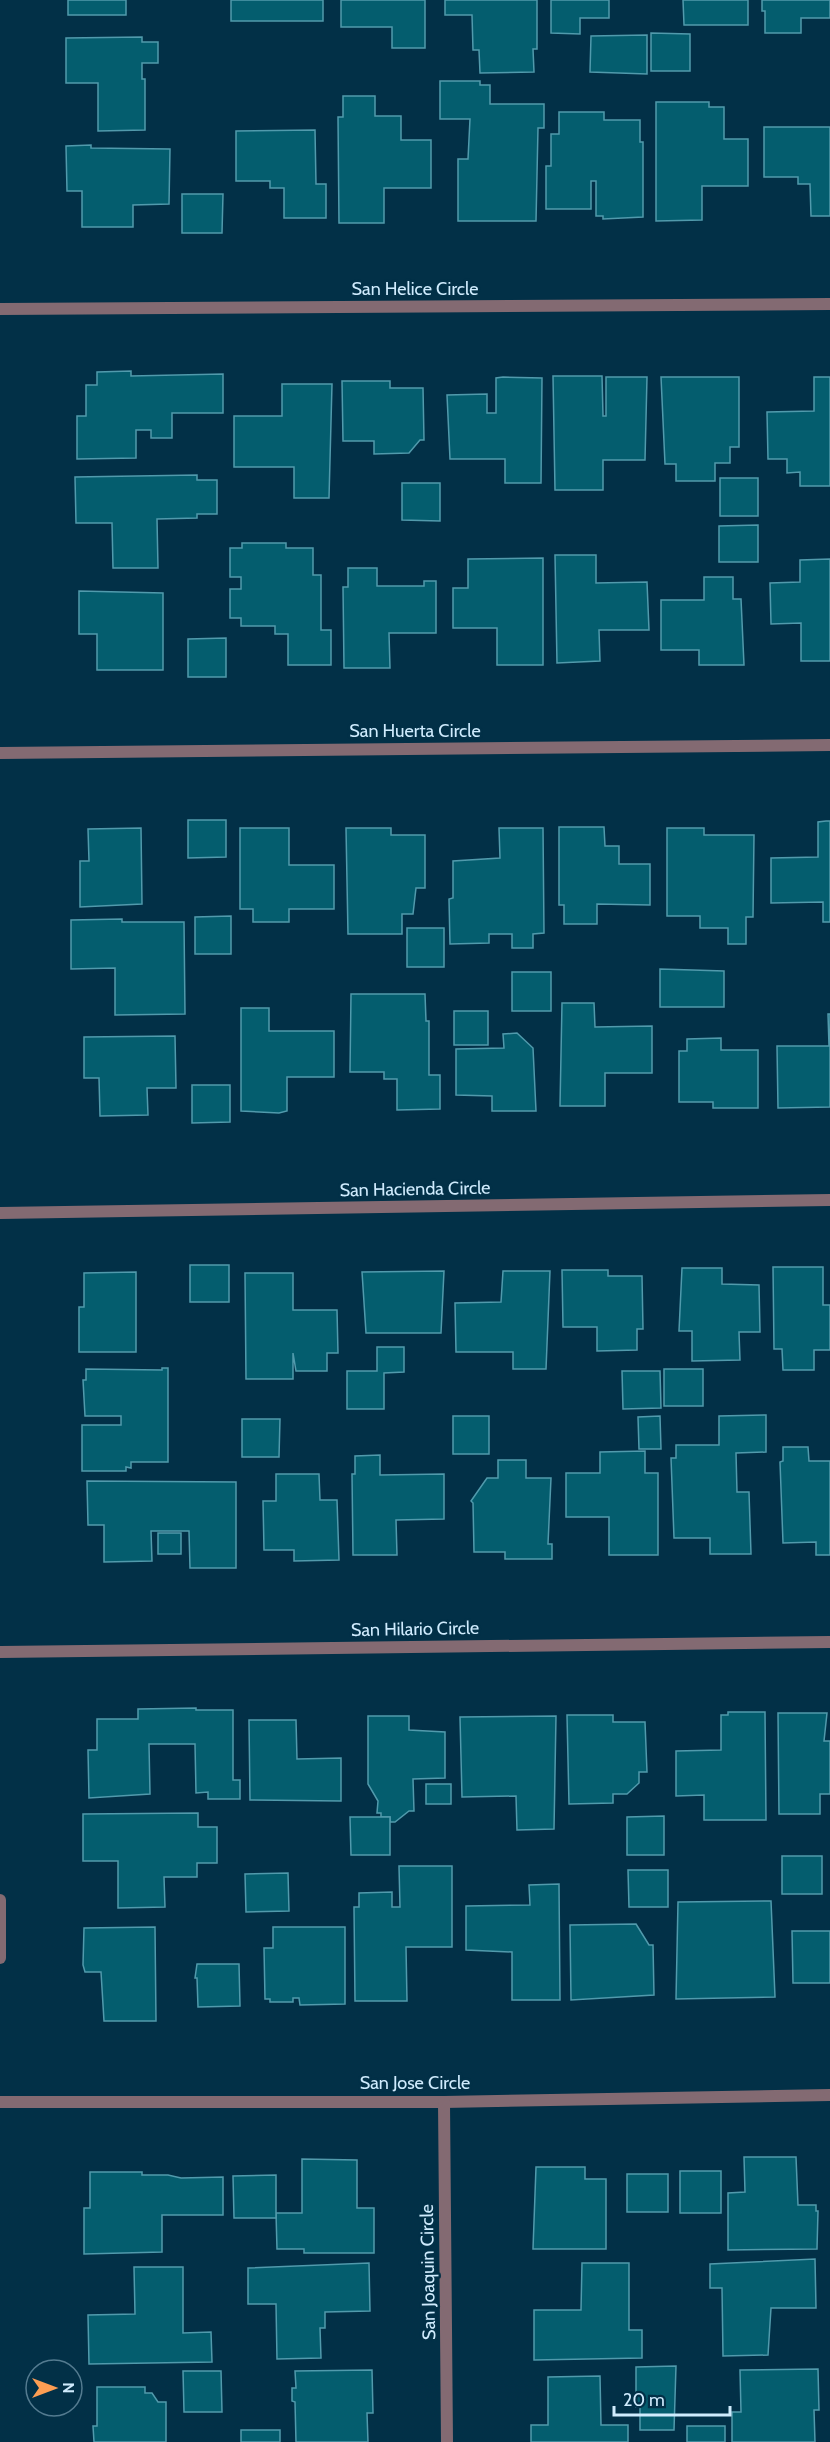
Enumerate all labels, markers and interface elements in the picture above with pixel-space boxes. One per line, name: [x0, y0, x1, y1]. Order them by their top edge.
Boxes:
street label: San Helice Circle: [352, 278, 478, 300]
street label: San Huerta Circle: [349, 720, 481, 742]
street label: San Hacienda Circle: [339, 1177, 491, 1201]
street label: San Hilario Circle: [351, 1617, 479, 1641]
street label: San Jose Circle: [360, 2072, 470, 2094]
street label: San Joaquin Circle: [416, 2204, 440, 2340]
north arrow: [24, 2358, 84, 2418]
scale bar: [614, 2379, 730, 2417]
text: N: [59, 2382, 78, 2394]
text: 20 m: [623, 2389, 665, 2411]

